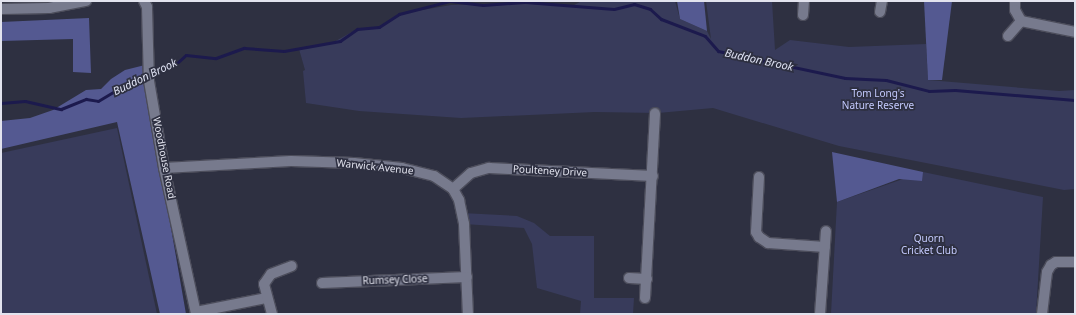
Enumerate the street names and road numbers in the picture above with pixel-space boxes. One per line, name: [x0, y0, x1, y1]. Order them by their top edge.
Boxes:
street label: Woodhouse Road: [150, 116, 178, 200]
street label: Warwick Avenue: [336, 157, 414, 177]
street label: Poulteney Drive: [513, 163, 587, 179]
street label: Rumsey Close: [362, 273, 428, 287]

